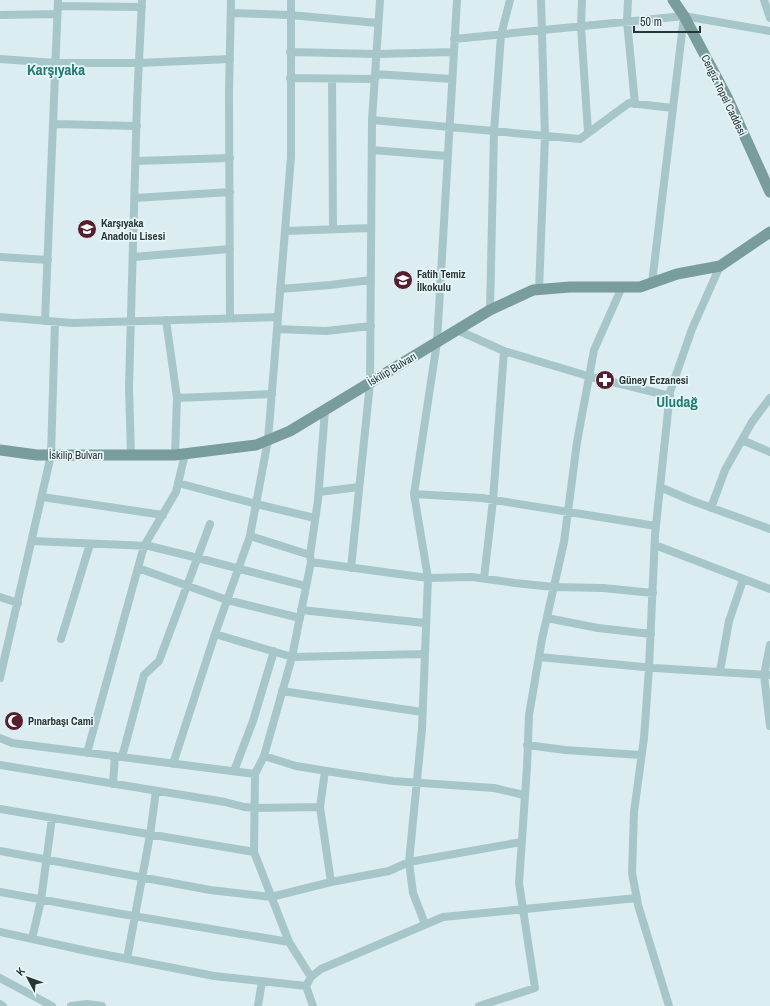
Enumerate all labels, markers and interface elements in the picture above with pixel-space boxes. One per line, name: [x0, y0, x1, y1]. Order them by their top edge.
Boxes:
scale bar: [634, 8, 700, 34]
text: 50 m: [640, 14, 662, 30]
street label: Cengiz Topel Caddesi: [698, 52, 750, 138]
district label: Karşıyaka: [27, 59, 85, 80]
place label: Karşıyaka Anadolu Lisesi: [101, 216, 165, 243]
school or university icon: Karşıyaka Anadolu Lisesi: [76, 218, 98, 240]
place label: Fatih Temiz İlkokulu: [417, 267, 466, 294]
school or university icon: Fatih Temiz İlkokulu: [392, 269, 414, 291]
street label: İskilip Bulvarı: [365, 349, 419, 389]
pharmacy icon: Güney Eczanesi: [594, 369, 616, 391]
place label: Güney Eczanesi: [619, 373, 688, 387]
district label: Uludağ: [656, 391, 698, 412]
street label: İskilip Bulvarı: [49, 448, 103, 462]
mosque icon: Pınarbaşı Cami: [3, 710, 25, 732]
place label: Pınarbaşı Cami: [28, 714, 93, 728]
north arrow: [8, 958, 48, 998]
text: K: [13, 964, 28, 978]

